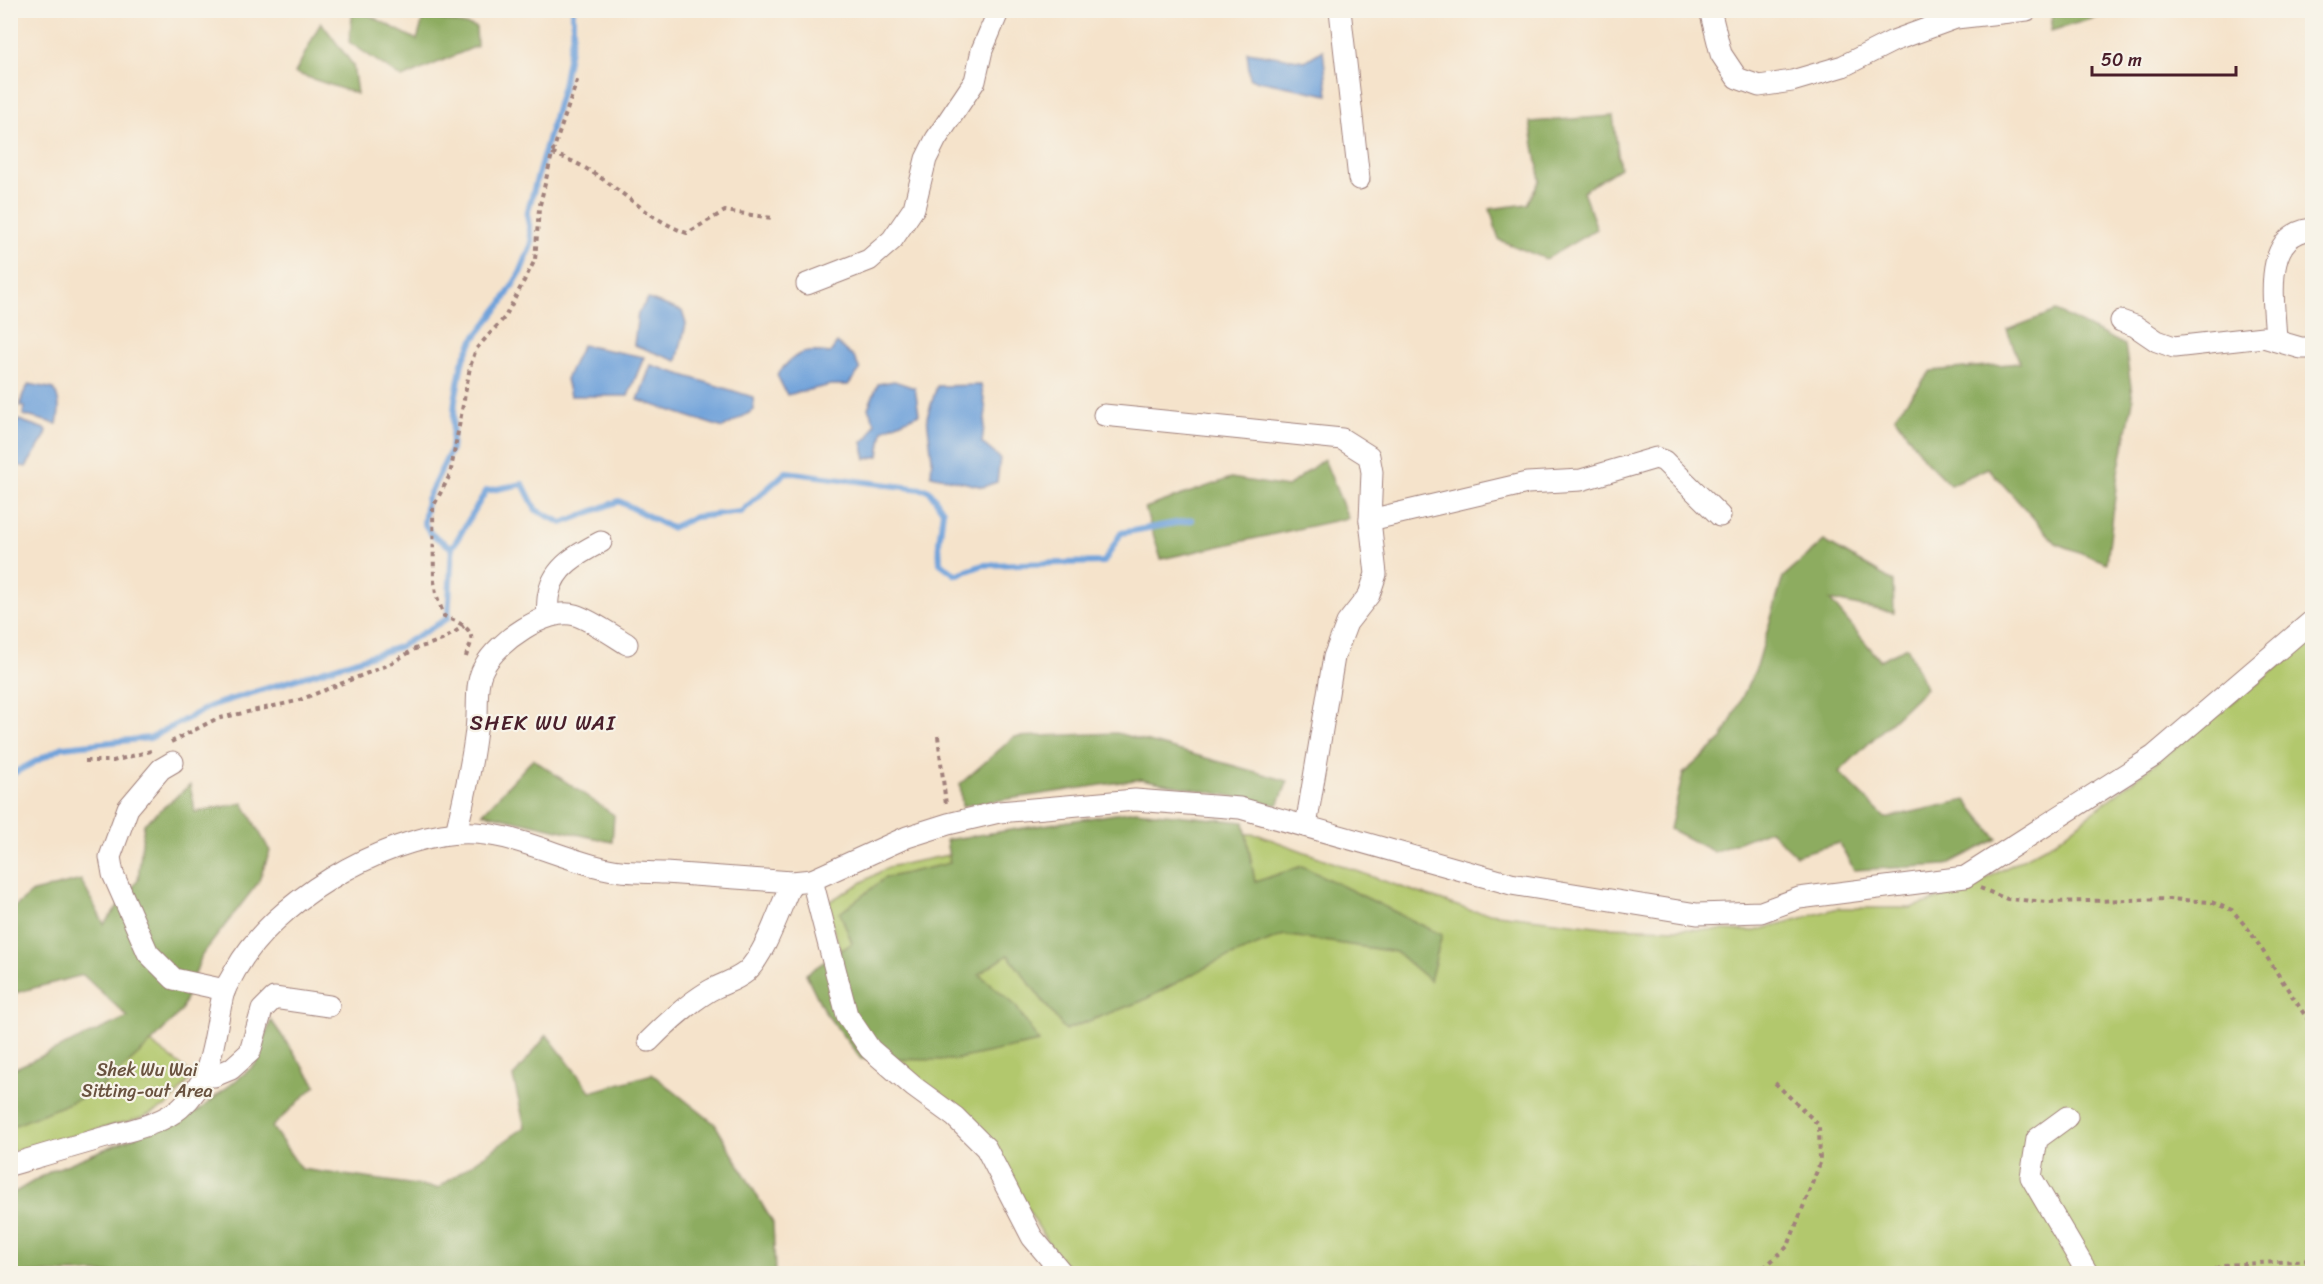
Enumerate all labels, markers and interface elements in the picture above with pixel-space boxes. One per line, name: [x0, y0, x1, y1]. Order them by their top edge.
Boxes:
scale bar: [2092, 39, 2236, 77]
text: 50 m: [2101, 44, 2142, 76]
district label: SHEK WU WAI: [470, 704, 616, 742]
park label: Shek Wu Wai Sitting-out Area: [81, 1054, 213, 1107]

